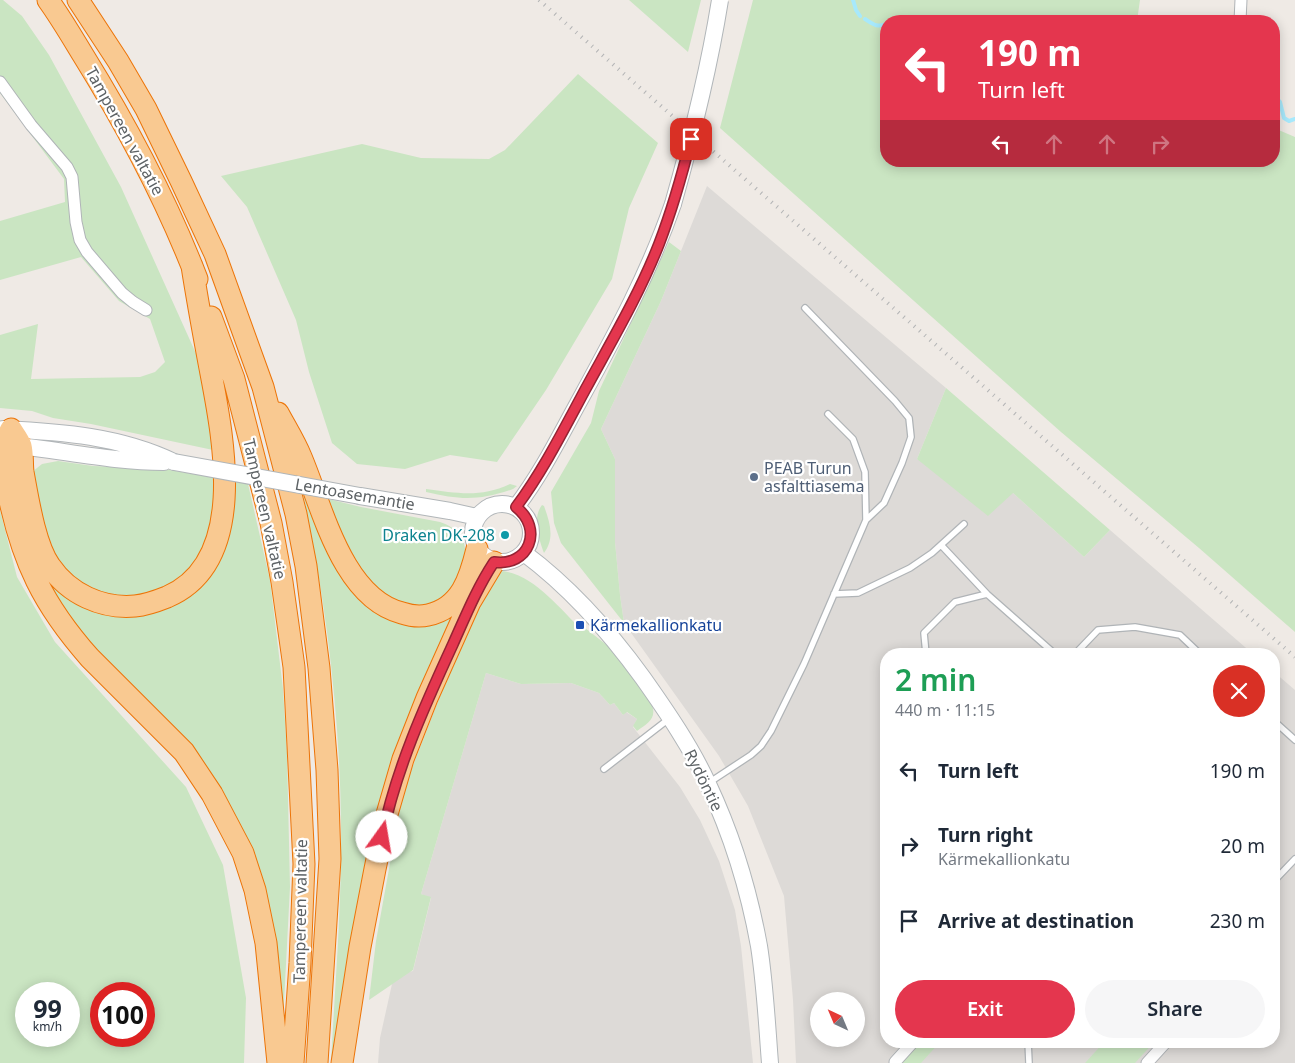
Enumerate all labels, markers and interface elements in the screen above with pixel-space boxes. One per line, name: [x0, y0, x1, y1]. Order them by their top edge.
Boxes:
text: 190 m: [978, 29, 1081, 76]
icon: left: [895, 35, 960, 100]
street label: Tampereen valtatie: [81, 63, 169, 199]
text: Turn left: [978, 74, 1065, 104]
pin: [670, 118, 712, 160]
icon: arrive: [677, 125, 705, 153]
icon: left: [987, 130, 1015, 158]
icon: ahead: [1040, 130, 1068, 158]
icon: ahead: [1093, 130, 1121, 158]
icon: right: [1146, 130, 1174, 158]
street label: Tampereen valtatie: [238, 437, 292, 581]
place label: PEAB Turun asfalttiasema: [764, 457, 865, 497]
marker: PEAB Turun asfalttiasema: [748, 471, 760, 483]
street label: Lentoasemantie: [293, 473, 417, 515]
place label: Draken DK-208: [382, 524, 495, 546]
marker: Draken DK-208: [499, 529, 511, 541]
place label: Kärmekallionkatu: [590, 614, 722, 636]
marker: Kärmekallionkatu: [574, 619, 586, 631]
text: 2 min: [895, 659, 976, 700]
button: close: [1213, 665, 1265, 717]
text: 440 m · 11:15: [895, 699, 995, 721]
street label: Rydöntie: [680, 745, 728, 815]
icon: left: [895, 757, 923, 785]
text: Turn left: [938, 758, 1019, 784]
text: 190 m: [1210, 758, 1265, 784]
position arrow: [355, 810, 407, 862]
text: Turn right: [938, 822, 1033, 848]
icon: right: [895, 832, 923, 860]
text: 20 m: [1221, 833, 1265, 859]
street label: Tampereen valtatie: [288, 839, 312, 983]
text: Kärmekallionkatu: [938, 848, 1070, 870]
icon: arrive: [895, 907, 923, 935]
text: Arrive at destination: [938, 908, 1134, 934]
text: 230 m: [1210, 908, 1265, 934]
button: Exit: [895, 980, 1075, 1038]
button: Share: [1085, 980, 1265, 1038]
speed limit sign: 100: [90, 982, 155, 1047]
text: 99: [33, 991, 62, 1025]
north arrow: [810, 992, 865, 1048]
map controls: [810, 992, 865, 1047]
text: km/h: [33, 1018, 62, 1035]

